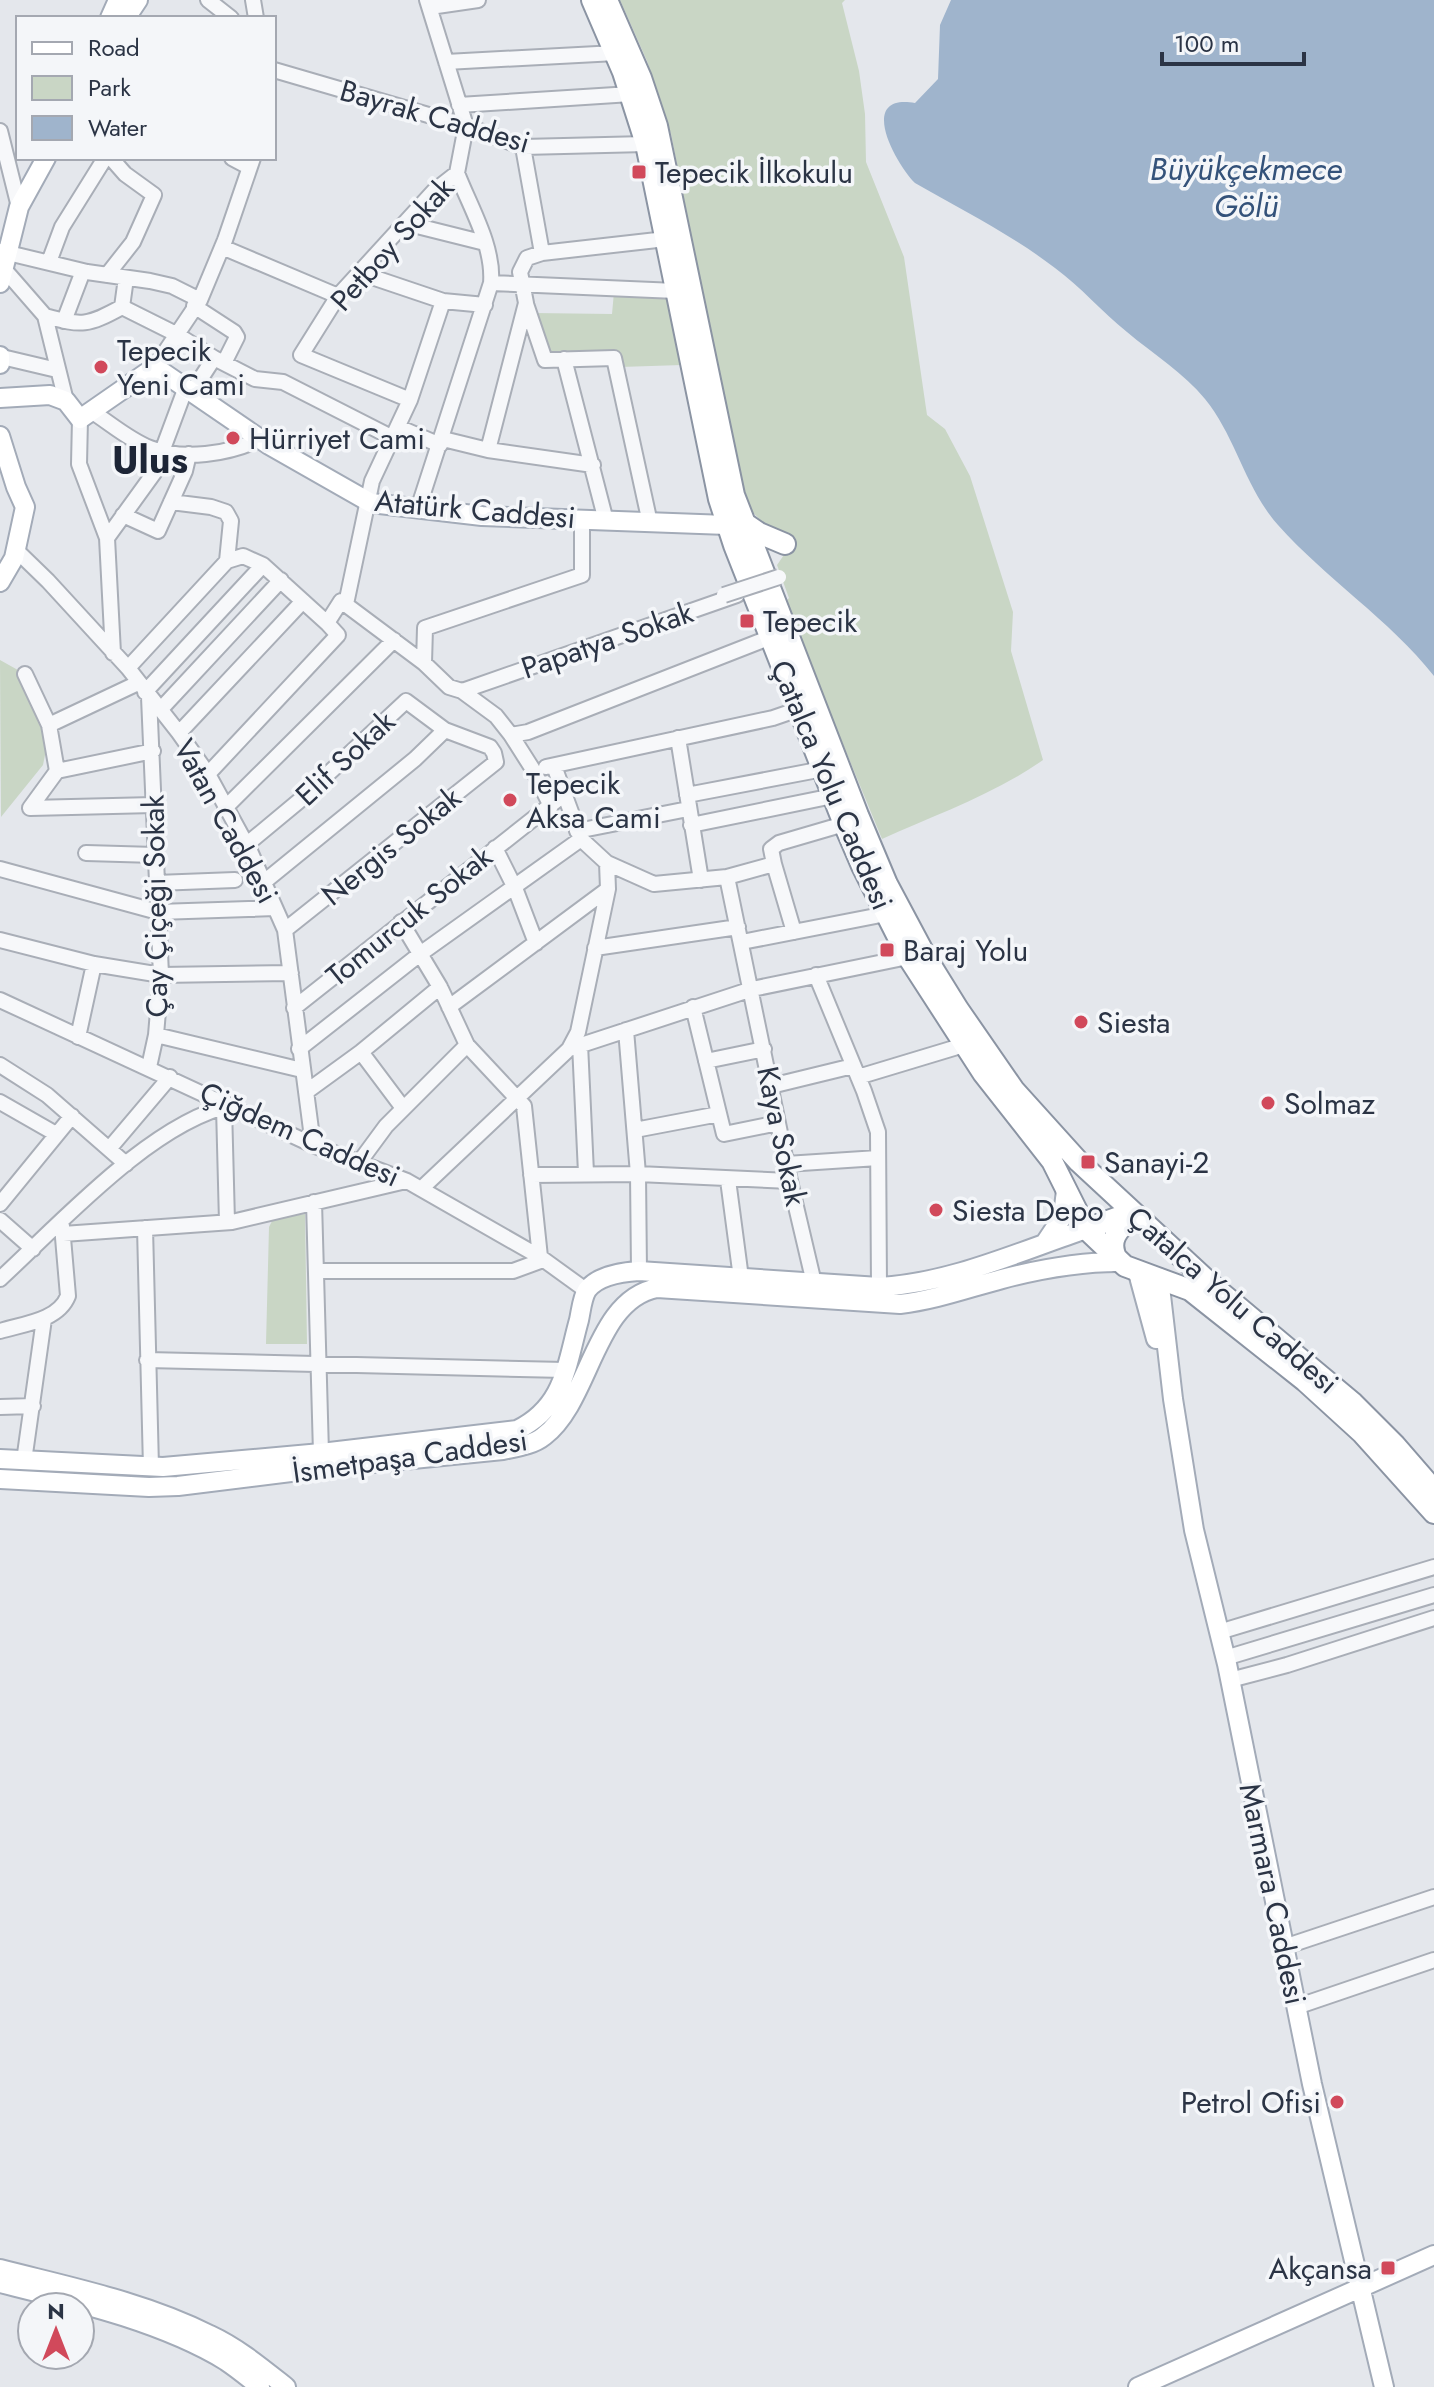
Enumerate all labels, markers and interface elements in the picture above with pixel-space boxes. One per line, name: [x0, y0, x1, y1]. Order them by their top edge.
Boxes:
legend: [16, 16, 276, 160]
scale bar: [1162, 16, 1304, 66]
text: 100 m: [1174, 26, 1240, 61]
text: Road: [88, 30, 140, 65]
street label: Bayrak Caddesi: [335, 68, 535, 164]
text: Park: [88, 70, 131, 105]
text: Water: [88, 110, 148, 145]
water label: Büyükçekmece Gölü: [1150, 146, 1342, 229]
place label: Tepecik İlkokulu: [655, 151, 853, 194]
marker: Tepecik İlkokulu: [630, 163, 648, 181]
street label: Petboy Sokak: [320, 167, 464, 320]
place label: Tepecik Yeni Cami: [117, 329, 245, 406]
marker: Tepecik Yeni Cami: [92, 358, 110, 376]
place label: Hürriyet Cami: [249, 417, 425, 460]
marker: Hürriyet Cami: [224, 429, 242, 447]
district label: Ulus: [112, 432, 188, 487]
street label: Atatürk Caddesi: [373, 479, 577, 539]
street label: Papatya Sokak: [515, 590, 699, 689]
place label: Tepecik: [763, 600, 858, 643]
marker: Tepecik: [738, 612, 756, 630]
street label: Çatalca Yolu Caddesi: [760, 653, 904, 917]
street label: Elif Sokak: [286, 700, 405, 815]
street label: Vatan Caddesi: [163, 731, 289, 911]
place label: Tepecik Aksa Cami: [526, 762, 661, 839]
street label: Nergis Sokak: [312, 776, 470, 916]
marker: Tepecik Aksa Cami: [501, 791, 519, 809]
street label: Çay Çiçeği Sokak: [132, 793, 178, 1018]
street label: Tomurcuk Sokak: [317, 835, 502, 996]
place label: Baraj Yolu: [903, 929, 1028, 972]
marker: Baraj Yolu: [878, 941, 896, 959]
place label: Siesta: [1097, 1001, 1170, 1044]
marker: Siesta: [1072, 1013, 1090, 1031]
street label: Kaya Sokak: [746, 1062, 818, 1210]
street label: Çiğdem Caddesi: [193, 1071, 407, 1197]
place label: Solmaz: [1284, 1082, 1376, 1125]
marker: Solmaz: [1259, 1094, 1277, 1112]
place label: Sanayi-2: [1104, 1141, 1209, 1184]
marker: Sanayi-2: [1079, 1153, 1097, 1171]
place label: Siesta Depo: [952, 1189, 1104, 1232]
street label: Çatalca Yolu Caddesi: [1118, 1196, 1348, 1404]
marker: Siesta Depo: [927, 1201, 945, 1219]
street label: İsmetpaşa Caddesi: [290, 1418, 530, 1494]
street label: Marmara Caddesi: [1229, 1779, 1317, 2009]
place label: Petrol Ofisi: [1181, 2081, 1321, 2124]
marker: Petrol Ofisi: [1328, 2093, 1346, 2111]
place label: Akçansa: [1268, 2247, 1372, 2290]
marker: Akçansa: [1379, 2259, 1397, 2277]
north arrow: [16, 2291, 96, 2371]
text: N: [47, 2295, 65, 2327]

